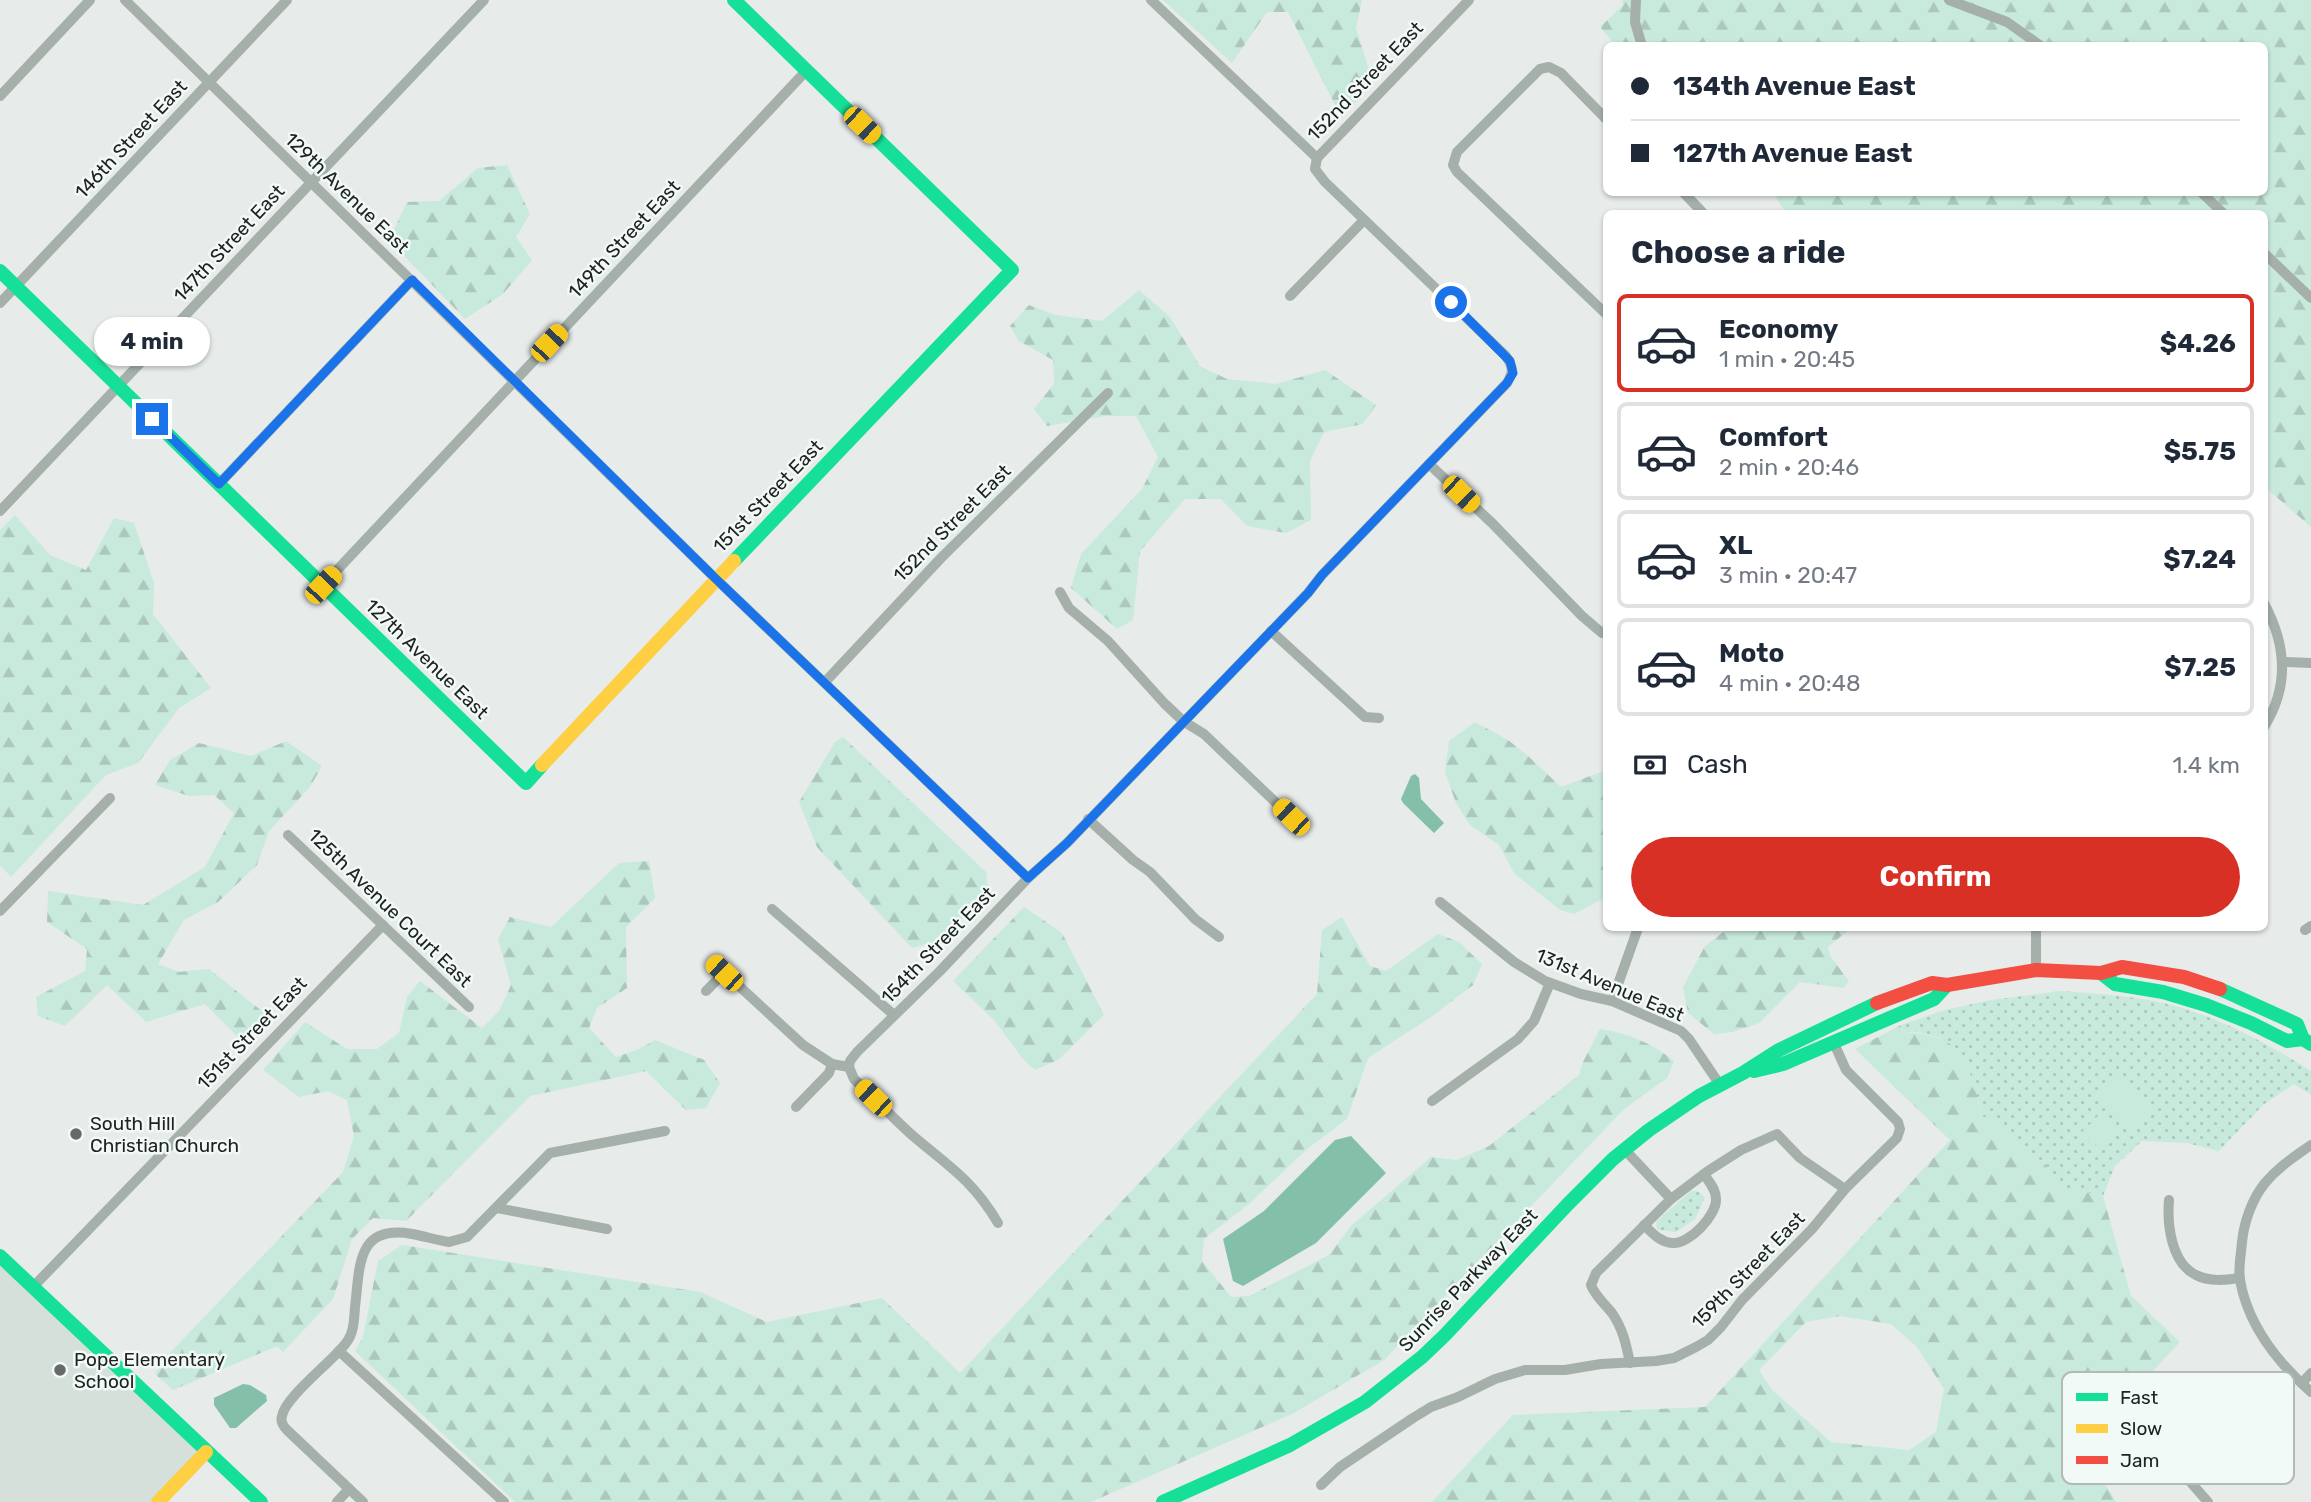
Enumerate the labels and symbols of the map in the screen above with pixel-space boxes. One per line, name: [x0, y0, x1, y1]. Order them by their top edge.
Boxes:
street label: 152nd Street East: [1302, 16, 1428, 145]
street label: 146th Street East: [70, 75, 192, 203]
car: [840, 103, 885, 147]
street label: 129th Avenue East: [280, 128, 414, 259]
street label: 149th Street East: [563, 175, 685, 303]
street label: 147th Street East: [169, 179, 290, 306]
route start: [1435, 286, 1467, 318]
callout: 4 min: [94, 318, 210, 366]
car: [527, 320, 572, 366]
route end: [136, 403, 168, 435]
street label: 151st Street East: [708, 434, 828, 557]
street label: 152nd Street East: [888, 459, 1016, 587]
car: [1439, 472, 1484, 516]
car: [301, 562, 346, 608]
street label: 127th Avenue East: [361, 594, 494, 724]
car: [1269, 795, 1314, 839]
street label: 125th Avenue Court East: [303, 824, 477, 992]
street label: 154th Street East: [876, 881, 1000, 1008]
street label: 131st Avenue East: [1532, 943, 1688, 1027]
car: [702, 951, 747, 995]
street label: 151st Street East: [192, 971, 312, 1094]
car: [851, 1076, 896, 1120]
place label: South Hill Christian Church: [90, 1112, 239, 1157]
marker: South Hill Christian Church: [68, 1126, 84, 1142]
street label: Sunrise Parkway East: [1394, 1203, 1543, 1356]
street label: 159th Street East: [1687, 1207, 1810, 1333]
place label: Pope Elementary School: [74, 1348, 225, 1393]
marker: Pope Elementary School: [52, 1362, 68, 1378]
legend: [2062, 1372, 2294, 1484]
text: Fast: [2120, 1386, 2159, 1409]
text: Slow: [2120, 1417, 2162, 1440]
text: Jam: [2120, 1449, 2159, 1472]

